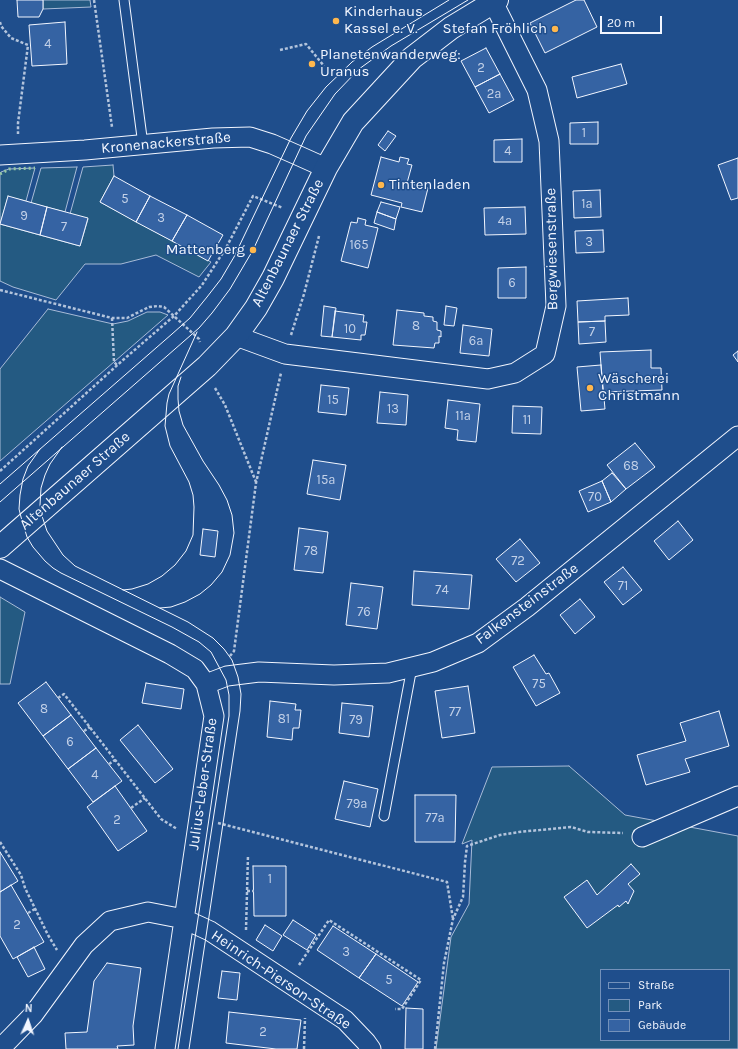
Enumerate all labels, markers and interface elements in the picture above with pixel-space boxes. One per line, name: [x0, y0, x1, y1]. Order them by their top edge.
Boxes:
place label: Kinderhaus Kassel e. V.: [344, 3, 423, 38]
scale bar: [602, 8, 664, 34]
marker: Kinderhaus Kassel e. V.: [331, 16, 341, 26]
text: 20 m: [607, 16, 635, 30]
place label: Stefan Fröhlich: [443, 20, 547, 38]
marker: Stefan Fröhlich: [550, 24, 560, 34]
house number: 4: [44, 36, 52, 52]
place label: Planetenwanderweg: Uranus: [320, 46, 461, 81]
marker: Planetenwanderweg: Uranus: [307, 59, 317, 69]
house number: 2: [477, 60, 485, 76]
house number: 2a: [487, 86, 501, 102]
house number: 1: [582, 125, 586, 141]
street label: Kronenackerstraße: [100, 128, 232, 158]
house number: 4: [504, 143, 512, 159]
street label: Altenbaunaer Straße: [248, 176, 328, 310]
place label: Tintenladen: [389, 176, 471, 194]
marker: Tintenladen: [376, 180, 386, 190]
street label: Bergwiesenstraße: [542, 188, 562, 310]
house number: 5: [121, 191, 129, 207]
house number: 1a: [581, 196, 593, 212]
house number: 9: [20, 208, 28, 224]
house number: 3: [157, 210, 165, 226]
house number: 4a: [498, 213, 512, 229]
house number: 7: [61, 219, 67, 235]
house number: 3: [585, 234, 593, 250]
house number: 165: [349, 237, 369, 253]
place label: Mattenberg: [166, 241, 245, 259]
marker: Mattenberg: [248, 245, 258, 255]
house number: 6: [508, 275, 516, 291]
house number: 8: [412, 318, 420, 334]
house number: 10: [344, 321, 356, 337]
house number: 7: [589, 324, 595, 340]
house number: 6a: [469, 333, 483, 349]
place label: Wäscherei Christmann: [598, 370, 680, 405]
marker: Wäscherei Christmann: [585, 383, 595, 393]
house number: 15: [327, 392, 339, 408]
house number: 13: [387, 401, 399, 417]
house number: 11a: [455, 408, 471, 424]
house number: 11: [523, 412, 531, 428]
street label: Altenbaunaer Straße: [16, 428, 134, 534]
house number: 68: [623, 458, 639, 474]
house number: 15a: [317, 472, 335, 488]
house number: 70: [588, 489, 602, 505]
house number: 78: [304, 543, 318, 559]
house number: 72: [511, 553, 525, 569]
street label: Falkensteinstraße: [472, 559, 582, 649]
house number: 71: [618, 578, 628, 594]
house number: 74: [435, 582, 449, 598]
house number: 76: [357, 604, 371, 620]
house number: 75: [532, 676, 546, 692]
house number: 8: [40, 701, 48, 717]
house number: 77: [449, 704, 461, 720]
house number: 81: [278, 711, 290, 727]
house number: 79: [349, 712, 363, 728]
street label: Julius-Leber-Straße: [185, 717, 221, 851]
house number: 6: [66, 734, 74, 750]
house number: 4: [91, 767, 99, 783]
house number: 79a: [347, 796, 367, 812]
house number: 77a: [425, 810, 445, 826]
house number: 2: [113, 812, 121, 828]
house number: 1: [268, 871, 272, 887]
house number: 2: [13, 917, 21, 933]
street label: Heinrich-Pierson-Straße: [208, 926, 354, 1034]
house number: 3: [342, 944, 350, 960]
legend: [600, 969, 730, 1041]
house number: 5: [385, 972, 393, 988]
text: Straße: [638, 978, 674, 992]
text: Park: [638, 998, 662, 1012]
north arrow: [8, 1001, 48, 1041]
text: N: [24, 1002, 33, 1015]
text: Gebäude: [638, 1018, 686, 1032]
house number: 2: [259, 1024, 267, 1040]

